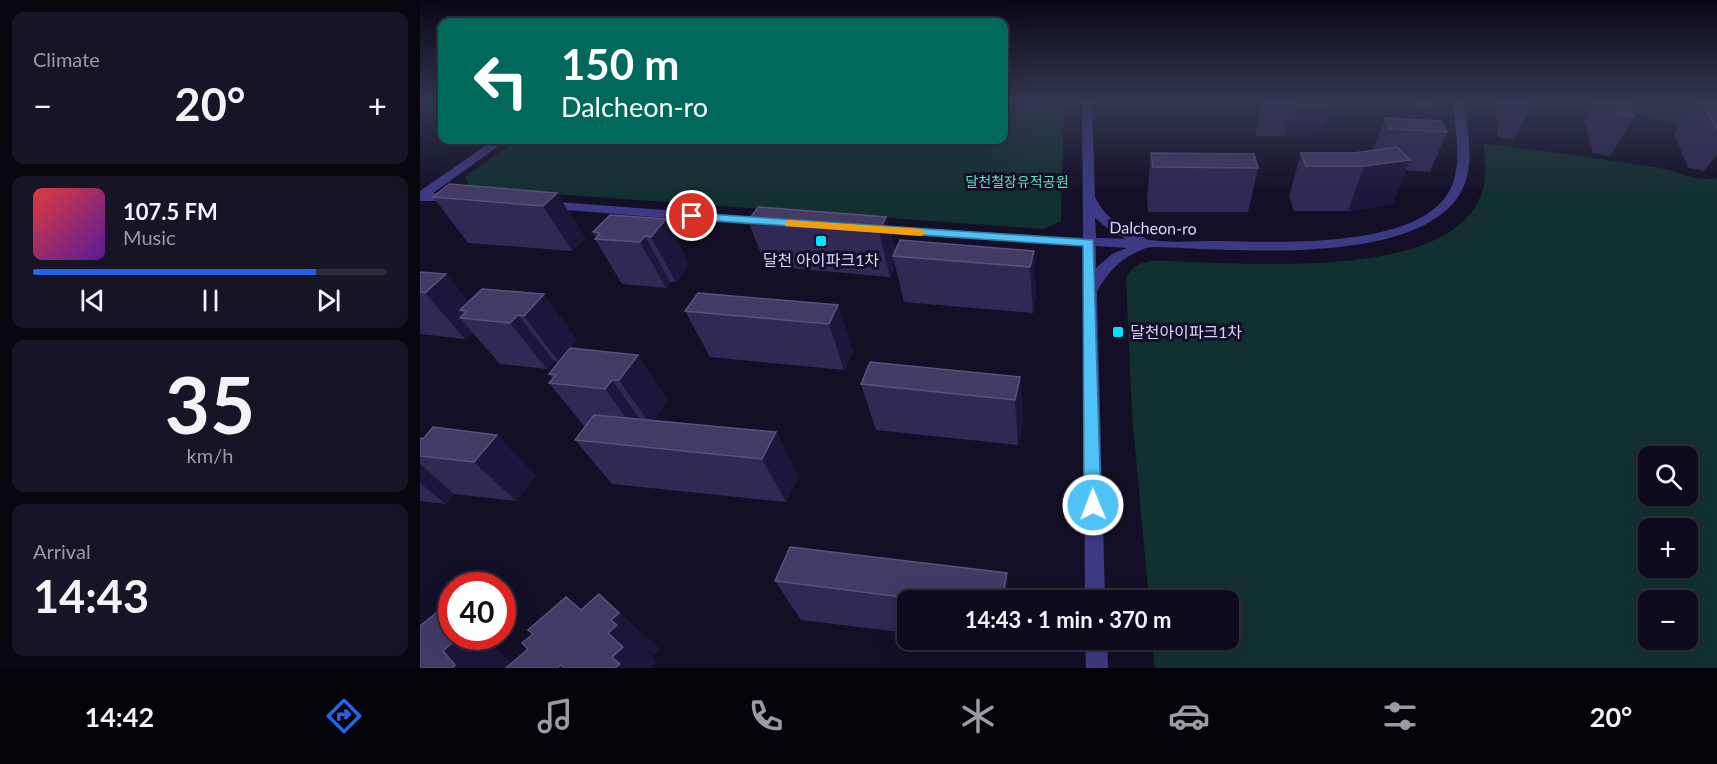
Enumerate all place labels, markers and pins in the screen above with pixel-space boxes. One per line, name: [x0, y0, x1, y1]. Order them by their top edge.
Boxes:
pin: [666, 190, 717, 241]
marker: 달천 아이파크1차: [814, 234, 828, 248]
place label: 달천 아이파크1차: [763, 250, 879, 269]
place label: 달천아이파크1차: [1130, 322, 1243, 341]
marker: 달천아이파크1차: [1111, 325, 1125, 339]

